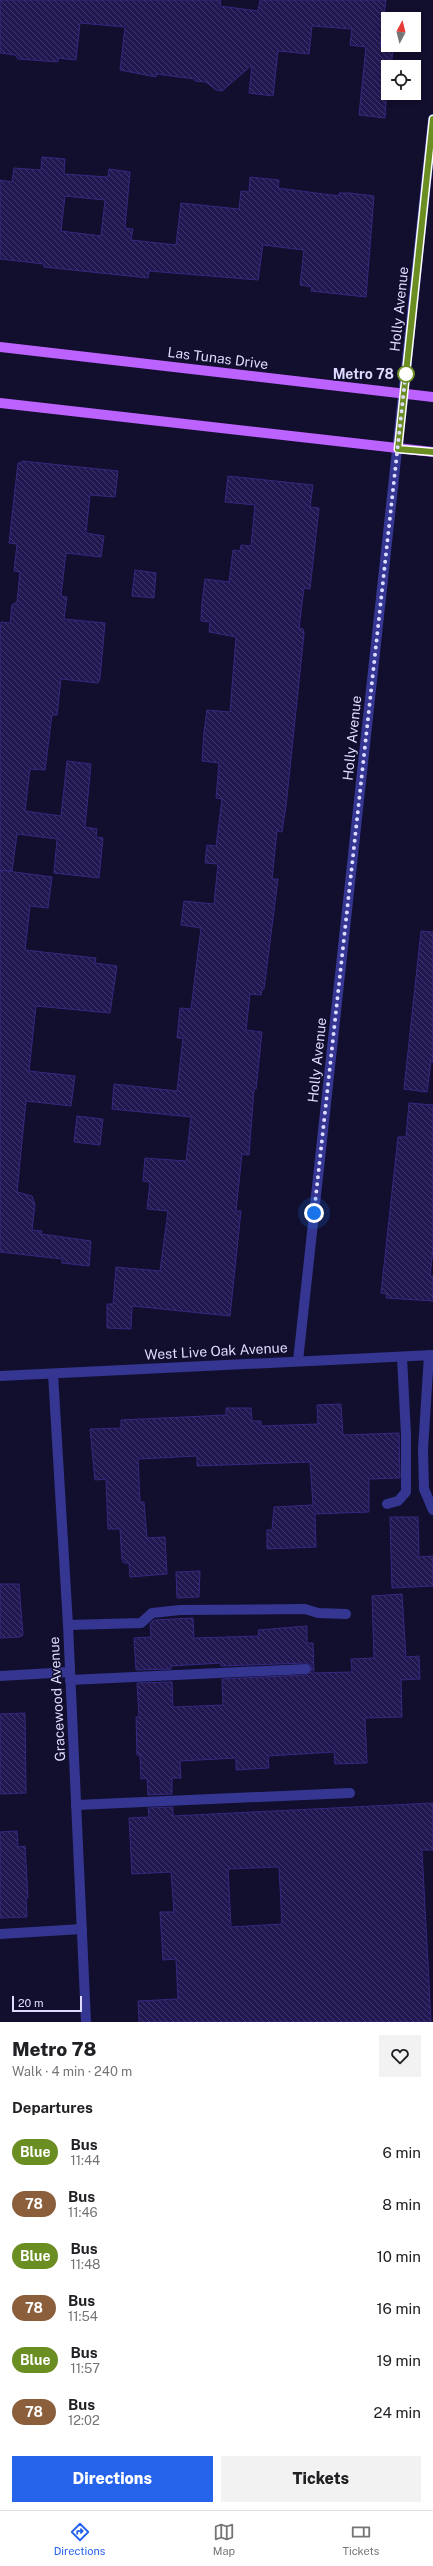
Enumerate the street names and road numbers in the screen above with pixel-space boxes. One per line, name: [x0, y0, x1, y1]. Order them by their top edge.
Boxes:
street label: Holly Avenue: [387, 266, 411, 352]
street label: Las Tunas Drive: [167, 344, 269, 372]
street label: Holly Avenue: [340, 695, 364, 781]
street label: Holly Avenue: [305, 1017, 329, 1103]
street label: West Live Oak Avenue: [144, 1339, 288, 1363]
street label: Gracewood Avenue: [46, 1636, 68, 1762]

